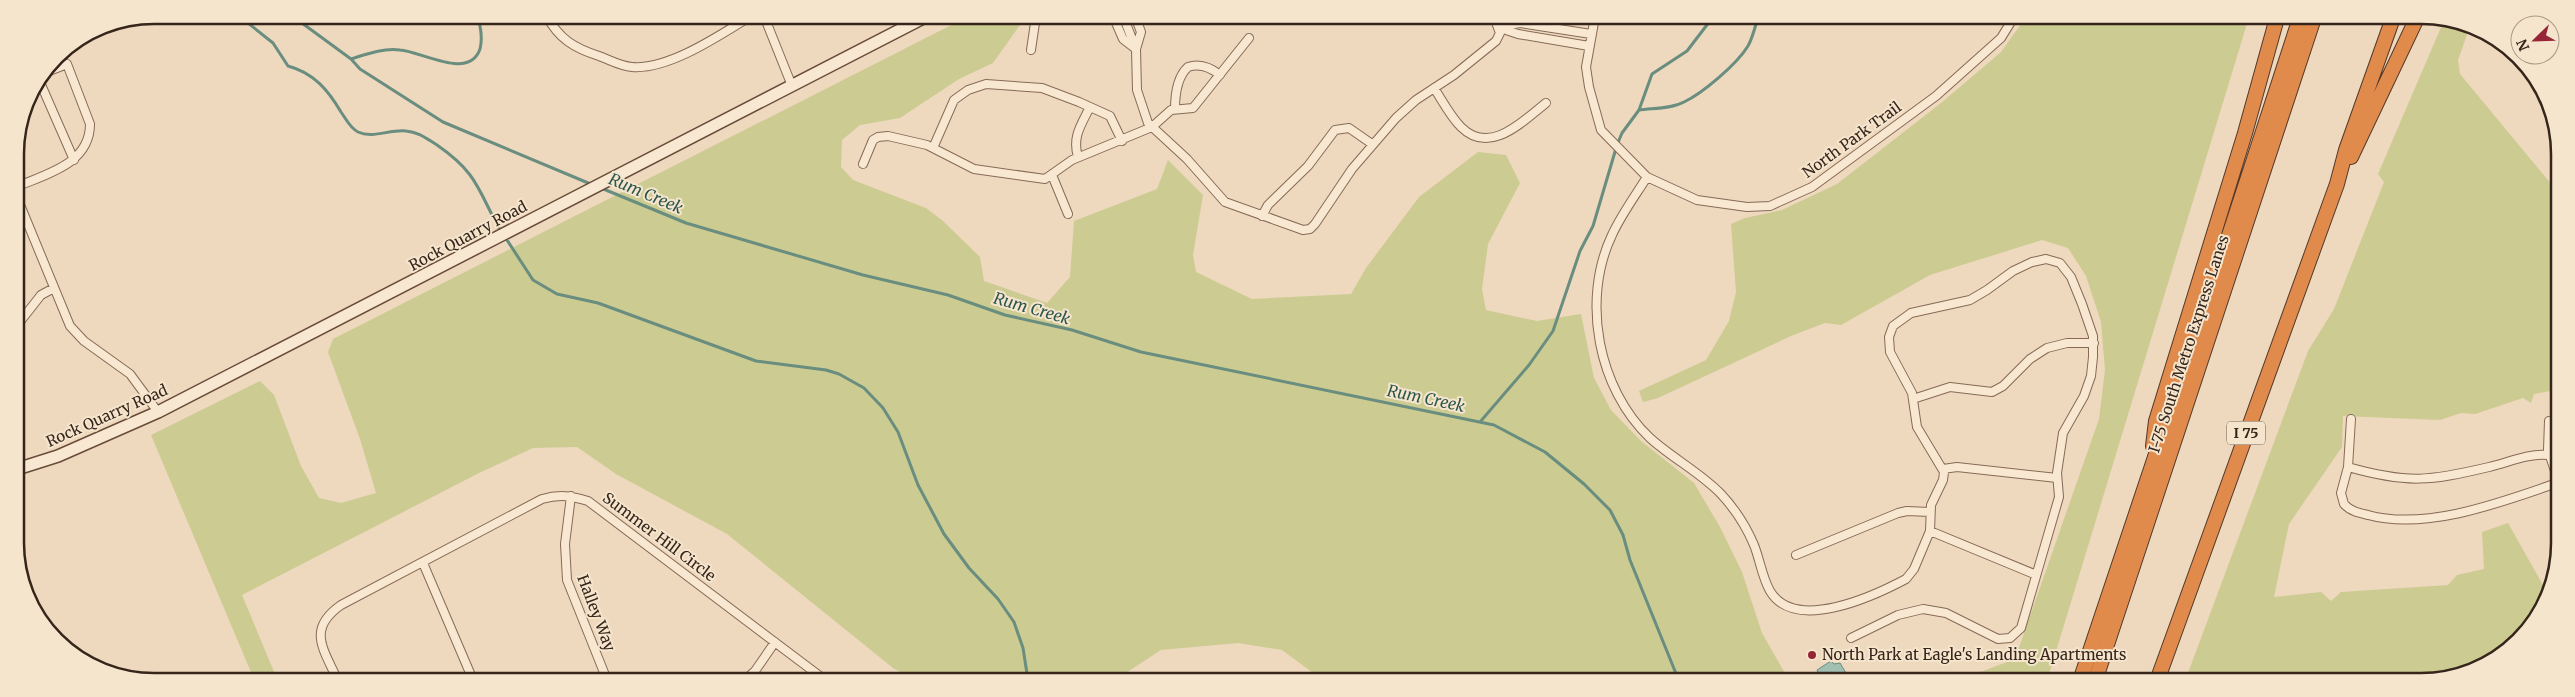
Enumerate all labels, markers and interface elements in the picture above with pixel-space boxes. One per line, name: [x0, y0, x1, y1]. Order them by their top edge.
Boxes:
north arrow: [2510, 15, 2560, 65]
text: N: [2513, 36, 2533, 54]
street label: North Park Trail: [1799, 97, 1905, 182]
water label: Rum Creek: [606, 168, 686, 218]
street label: Rock Quarry Road: [405, 196, 530, 275]
street label: I-75 South Metro Express Lanes: [2144, 233, 2233, 455]
water label: Rum Creek: [991, 288, 1073, 329]
street label: Rock Quarry Road: [43, 380, 170, 451]
water label: Rum Creek: [1385, 380, 1467, 416]
road number: I 75: [2227, 422, 2265, 444]
street label: Summer Hill Circle: [599, 488, 720, 585]
street label: Halley Way: [573, 572, 620, 654]
place label: North Park at Eagle's Landing Apartments: [1822, 645, 2126, 664]
marker: North Park at Eagle's Landing Apartments: [1806, 649, 1818, 661]

